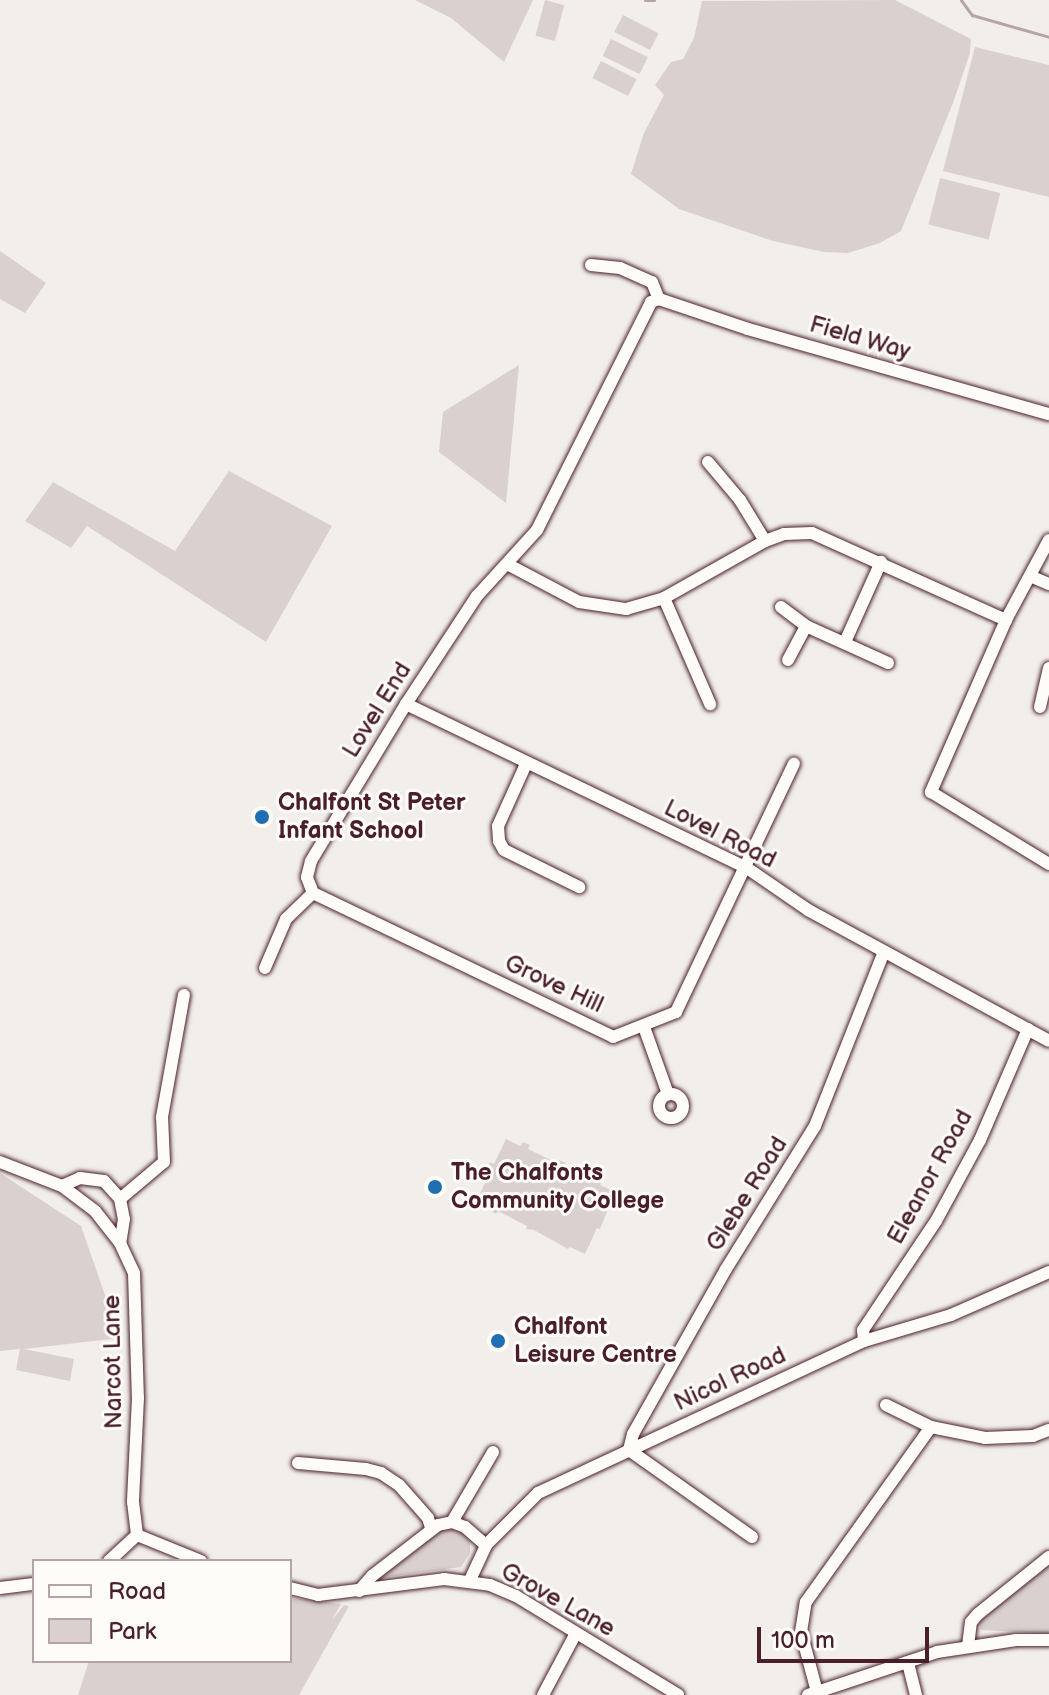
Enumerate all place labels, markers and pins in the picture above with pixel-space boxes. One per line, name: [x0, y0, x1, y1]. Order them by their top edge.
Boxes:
place label: Chalfont St Peter Infant School: [278, 789, 466, 845]
marker: Chalfont St Peter Infant School: [253, 808, 271, 826]
place label: The Chalfonts Community College: [451, 1159, 665, 1215]
marker: The Chalfonts Community College: [426, 1178, 444, 1196]
place label: Chalfont Leisure Centre: [514, 1313, 677, 1369]
marker: Chalfont Leisure Centre: [489, 1332, 507, 1350]

